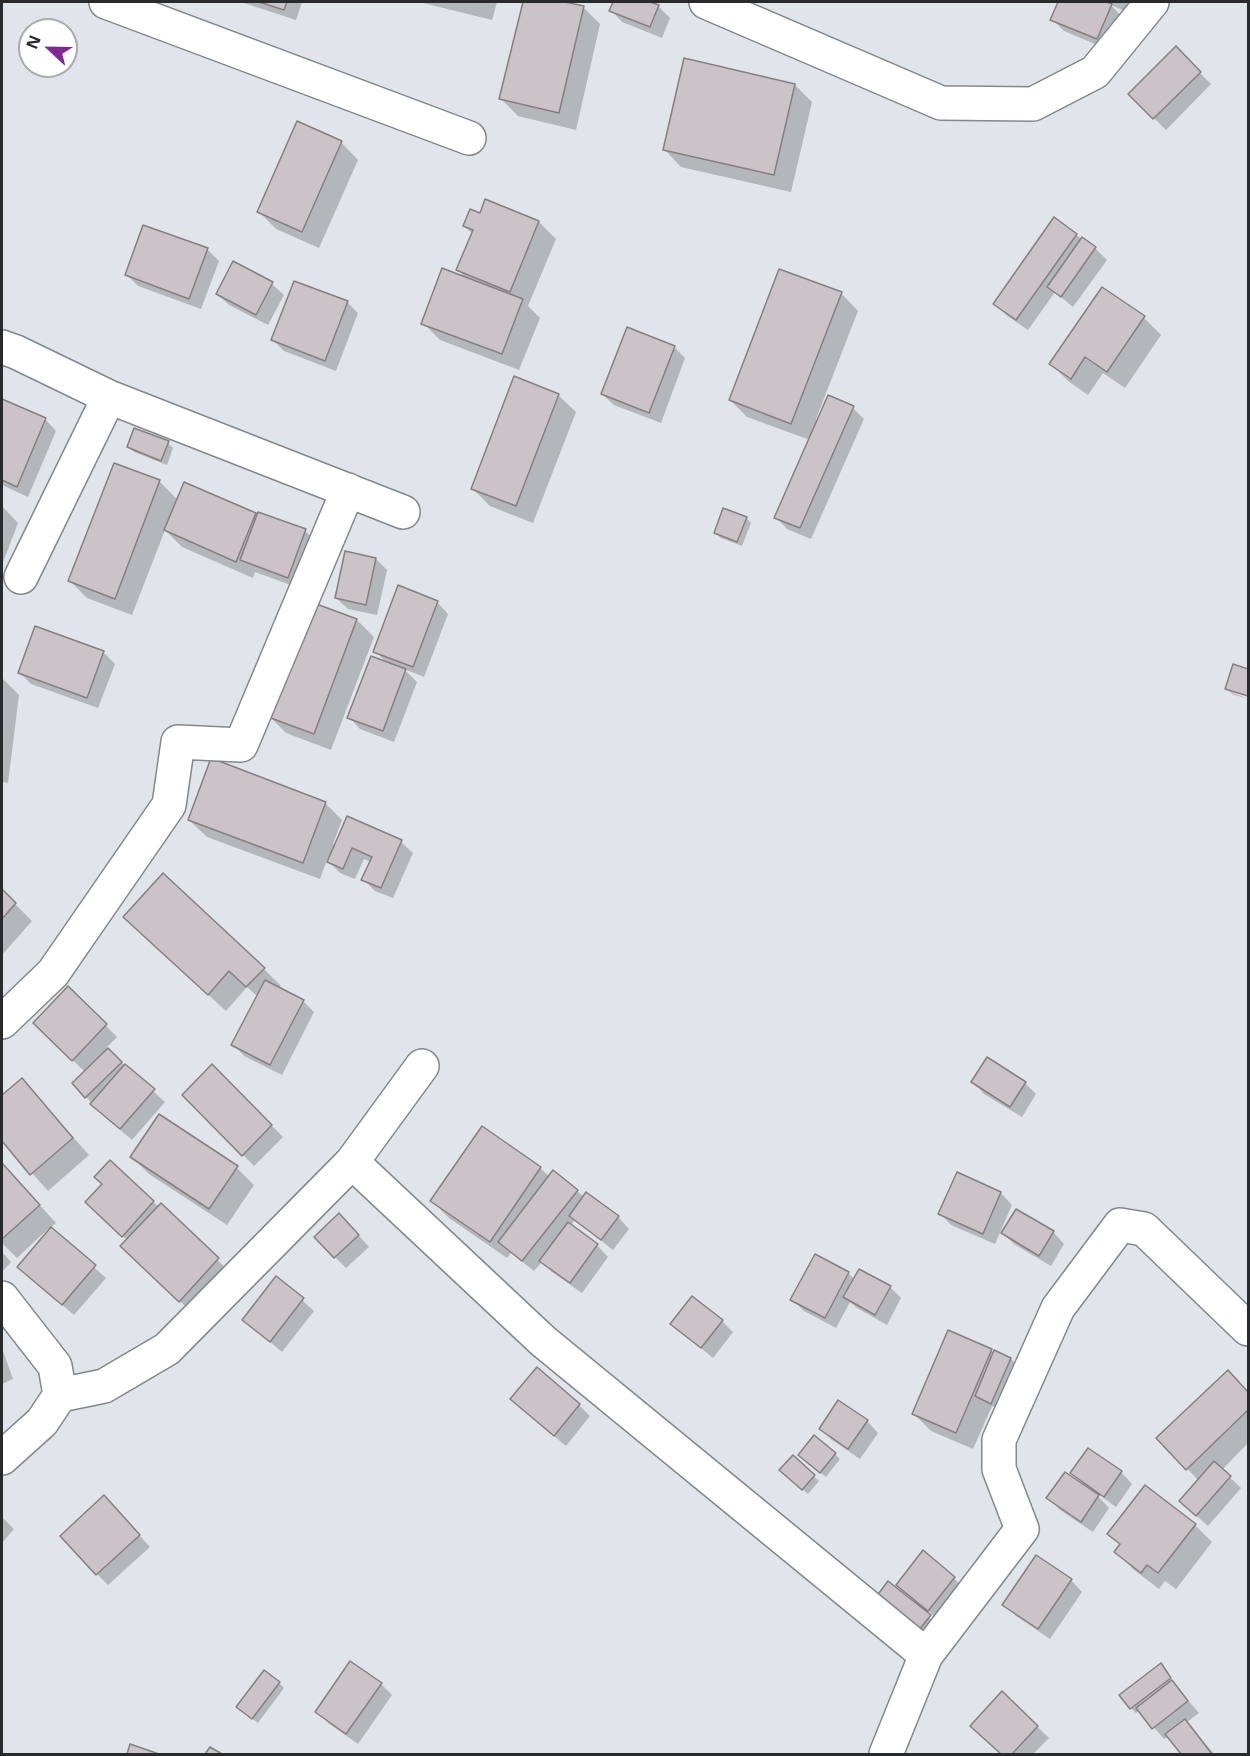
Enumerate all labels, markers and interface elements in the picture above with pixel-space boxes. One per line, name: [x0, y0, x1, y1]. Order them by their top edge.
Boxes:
north arrow: [18, 18, 78, 78]
text: N: [21, 32, 46, 52]

